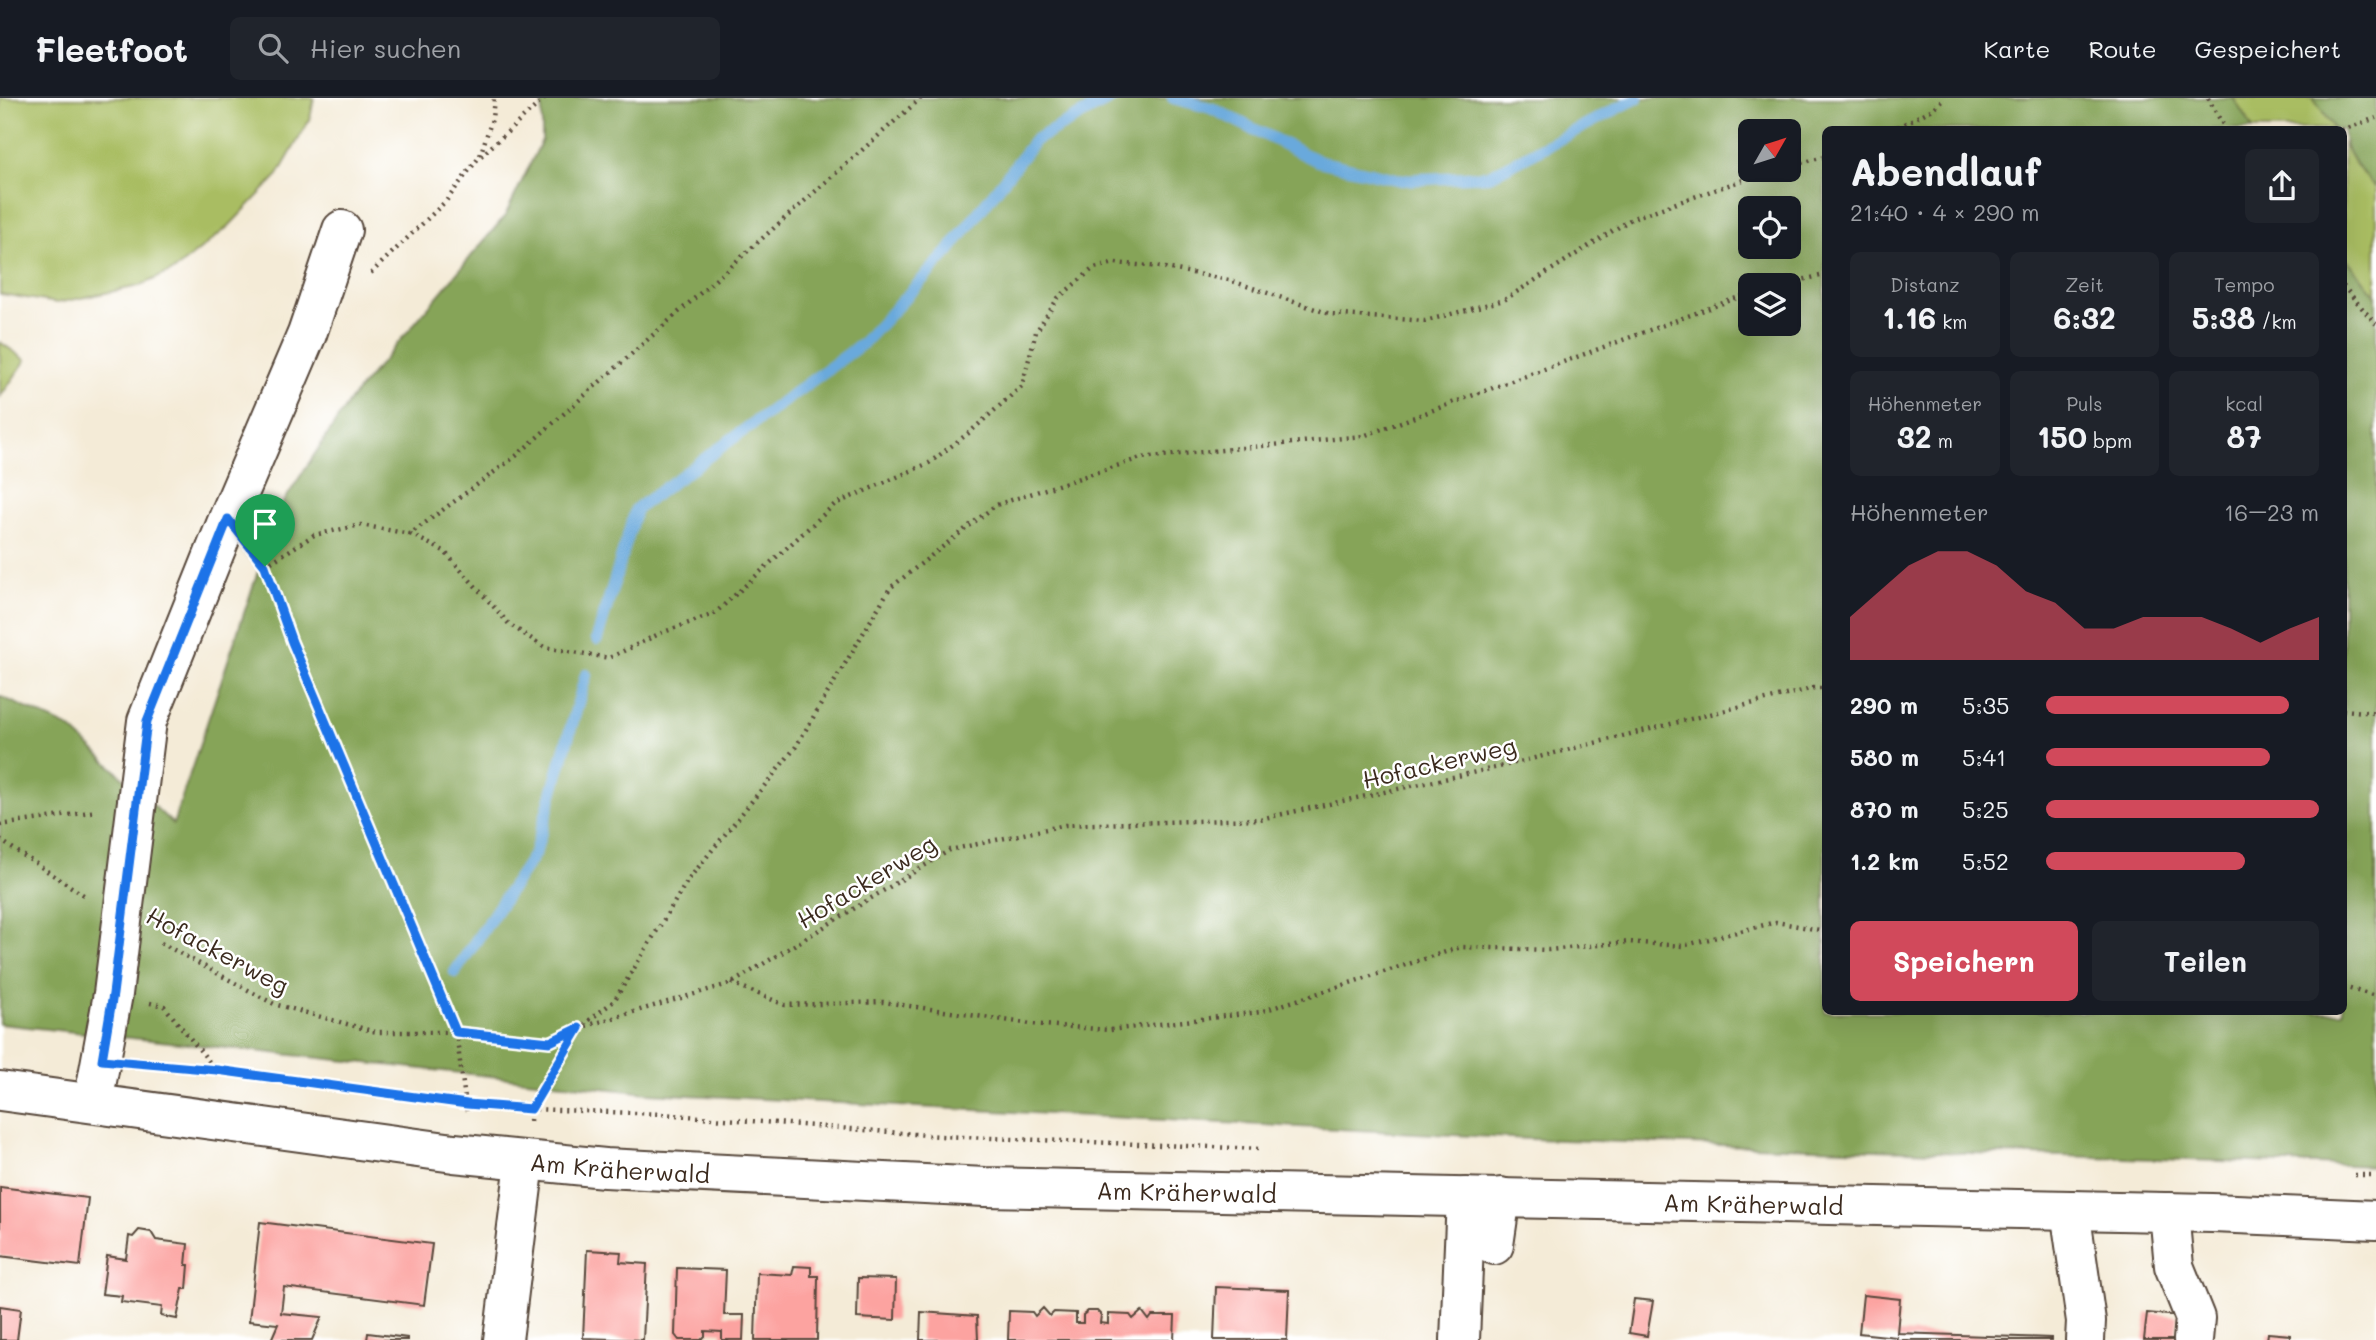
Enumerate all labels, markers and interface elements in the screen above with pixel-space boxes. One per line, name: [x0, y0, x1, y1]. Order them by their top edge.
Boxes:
search box: [230, 17, 720, 80]
text: Fleetfoot: [35, 27, 188, 70]
icon: search: [254, 29, 292, 67]
text: Hier suchen: [310, 31, 461, 65]
text: Karte: [1983, 33, 2050, 64]
text: Route: [2088, 33, 2157, 64]
text: Gespeichert: [2195, 33, 2341, 64]
north arrow: [1738, 119, 1801, 182]
map controls: [1738, 119, 1801, 336]
text: Abendlauf: [1850, 146, 2041, 196]
button: share: [2245, 149, 2319, 223]
button: locate: [1738, 196, 1801, 259]
text: 21:40 · 4 × 290 m: [1850, 197, 2040, 227]
text: Distanz: [1890, 272, 1960, 297]
text: Zeit: [2065, 272, 2104, 297]
text: Tempo: [2214, 272, 2274, 297]
button: layers: [1738, 273, 1801, 336]
text: 1.16: [1882, 297, 1936, 337]
text: 6:32: [2053, 297, 2116, 337]
text: 5:38: [2192, 297, 2255, 337]
text: km: [1936, 309, 1967, 334]
text: /km: [2255, 309, 2297, 334]
text: Höhenmeter: [1868, 391, 1982, 416]
text: Puls: [2066, 391, 2103, 416]
text: kcal: [2225, 391, 2263, 416]
text: 32: [1897, 416, 1932, 456]
text: 150: [2037, 416, 2087, 456]
text: 87: [2227, 416, 2262, 456]
text: m: [1932, 428, 1953, 453]
text: bpm: [2087, 428, 2132, 453]
pin: [235, 494, 295, 566]
text: Höhenmeter: [1850, 497, 1988, 527]
text: 16–23 m: [2224, 497, 2319, 527]
icon: arrive: [246, 505, 284, 543]
text: 290 m: [1850, 690, 1918, 720]
text: 5:35: [1962, 690, 2009, 720]
street label: Hofackerweg: [1359, 729, 1519, 795]
text: 580 m: [1850, 742, 1919, 772]
text: 5:41: [1962, 742, 2006, 772]
text: 870 m: [1850, 794, 1918, 824]
text: 5:25: [1962, 794, 2009, 824]
street label: Hofackerweg: [791, 827, 941, 935]
text: 1.2 km: [1850, 846, 1919, 876]
text: 5:52: [1962, 846, 2009, 876]
street label: Hofackerweg: [142, 900, 294, 1000]
button: Speichern: [1850, 921, 2078, 1001]
button: Teilen: [2092, 921, 2319, 1001]
street label: Am Kräherwald: [529, 1145, 711, 1189]
street label: Am Kräherwald: [1096, 1174, 1277, 1209]
street label: Am Kräherwald: [1663, 1186, 1844, 1221]

